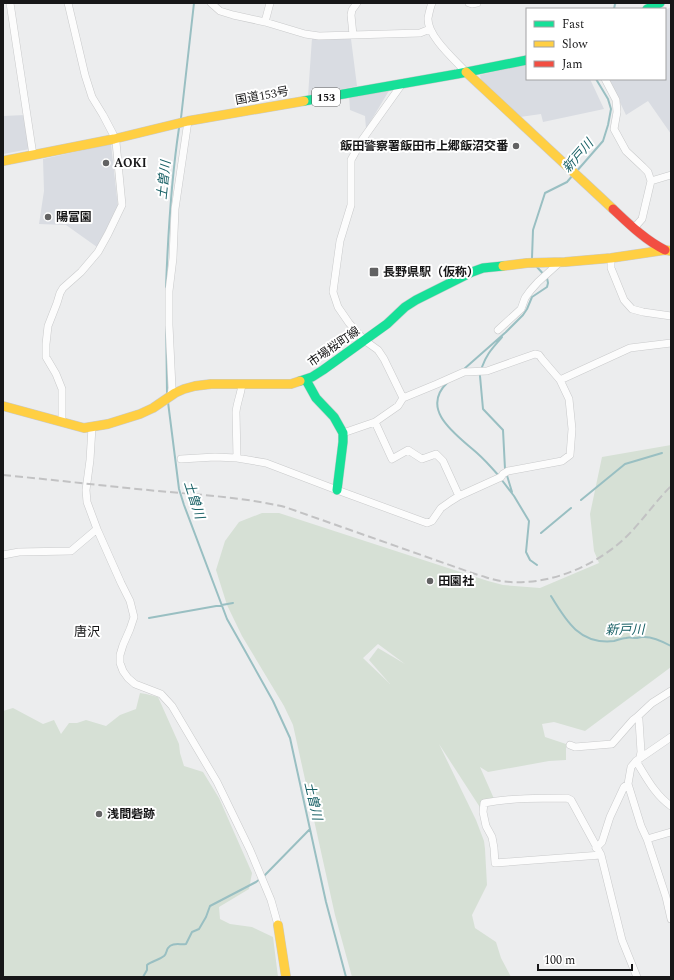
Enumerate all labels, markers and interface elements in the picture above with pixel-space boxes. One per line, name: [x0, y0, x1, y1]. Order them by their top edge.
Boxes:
legend: [526, 8, 666, 80]
text: Fast: [562, 15, 584, 34]
text: Slow: [562, 35, 588, 54]
text: Jam: [562, 55, 583, 74]
street label: 国道153号: [234, 82, 290, 110]
road number: 153: [312, 88, 340, 106]
water label: 新戸川: [558, 133, 600, 177]
place label: 飯田警察署飯田市上郷飯沼交番: [340, 137, 509, 156]
marker: 飯田警察署飯田市上郷飯沼交番: [511, 141, 521, 151]
place label: AOKI: [114, 154, 147, 173]
marker: AOKI: [101, 158, 111, 168]
water label: 土曽川: [152, 158, 176, 200]
place label: 陽富園: [56, 208, 92, 227]
marker: 陽富園: [43, 212, 53, 222]
place label: 長野県駅（仮称）: [383, 263, 479, 282]
marker: 長野県駅（仮称）: [368, 266, 380, 278]
street label: 市場桜町線: [304, 322, 364, 372]
water label: 土曽川: [178, 478, 210, 524]
place label: 田園社: [438, 572, 474, 591]
marker: 田園社: [425, 576, 435, 586]
water label: 新戸川: [605, 620, 647, 640]
district label: 唐沢: [74, 622, 100, 642]
water label: 土曽川: [299, 780, 328, 824]
place label: 浅間砦跡: [107, 805, 155, 824]
marker: 浅間砦跡: [94, 809, 104, 819]
scale bar: [538, 946, 632, 972]
text: 100 m: [544, 951, 575, 970]

